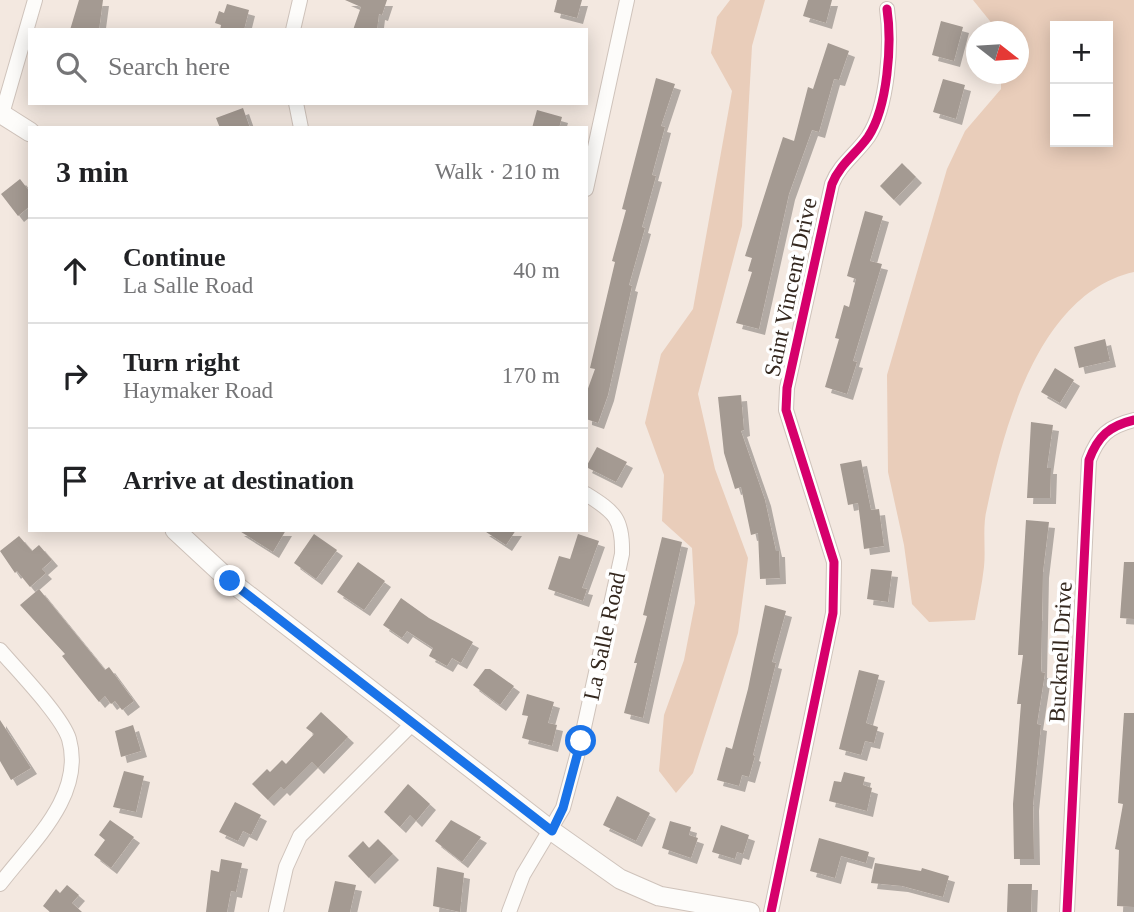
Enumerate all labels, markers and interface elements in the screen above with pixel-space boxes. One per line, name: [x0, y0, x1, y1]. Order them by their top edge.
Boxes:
north arrow: [966, 21, 1029, 84]
map controls: [1050, 21, 1113, 147]
button: +: [1050, 21, 1113, 84]
search box: [28, 28, 588, 105]
icon: search: [52, 48, 90, 86]
text: Search here: [108, 52, 230, 81]
button: −: [1050, 84, 1113, 147]
text: 3 min: [56, 155, 129, 188]
text: Walk · 210 m: [435, 159, 560, 184]
street label: Saint Vincent Drive: [759, 195, 822, 379]
text: Continue: [123, 243, 226, 272]
icon: ahead: [56, 252, 94, 290]
text: 40 m: [513, 258, 560, 283]
text: La Salle Road: [123, 273, 253, 298]
text: Turn right: [123, 348, 240, 377]
icon: right: [56, 357, 94, 395]
text: 170 m: [502, 363, 560, 388]
text: Haymaker Road: [123, 378, 273, 403]
icon: arrive: [56, 462, 94, 500]
text: Arrive at destination: [123, 466, 354, 495]
route end: [214, 565, 245, 596]
street label: La Salle Road: [579, 569, 630, 702]
street label: Bucknell Drive: [1044, 581, 1077, 723]
route start: [565, 725, 596, 756]

